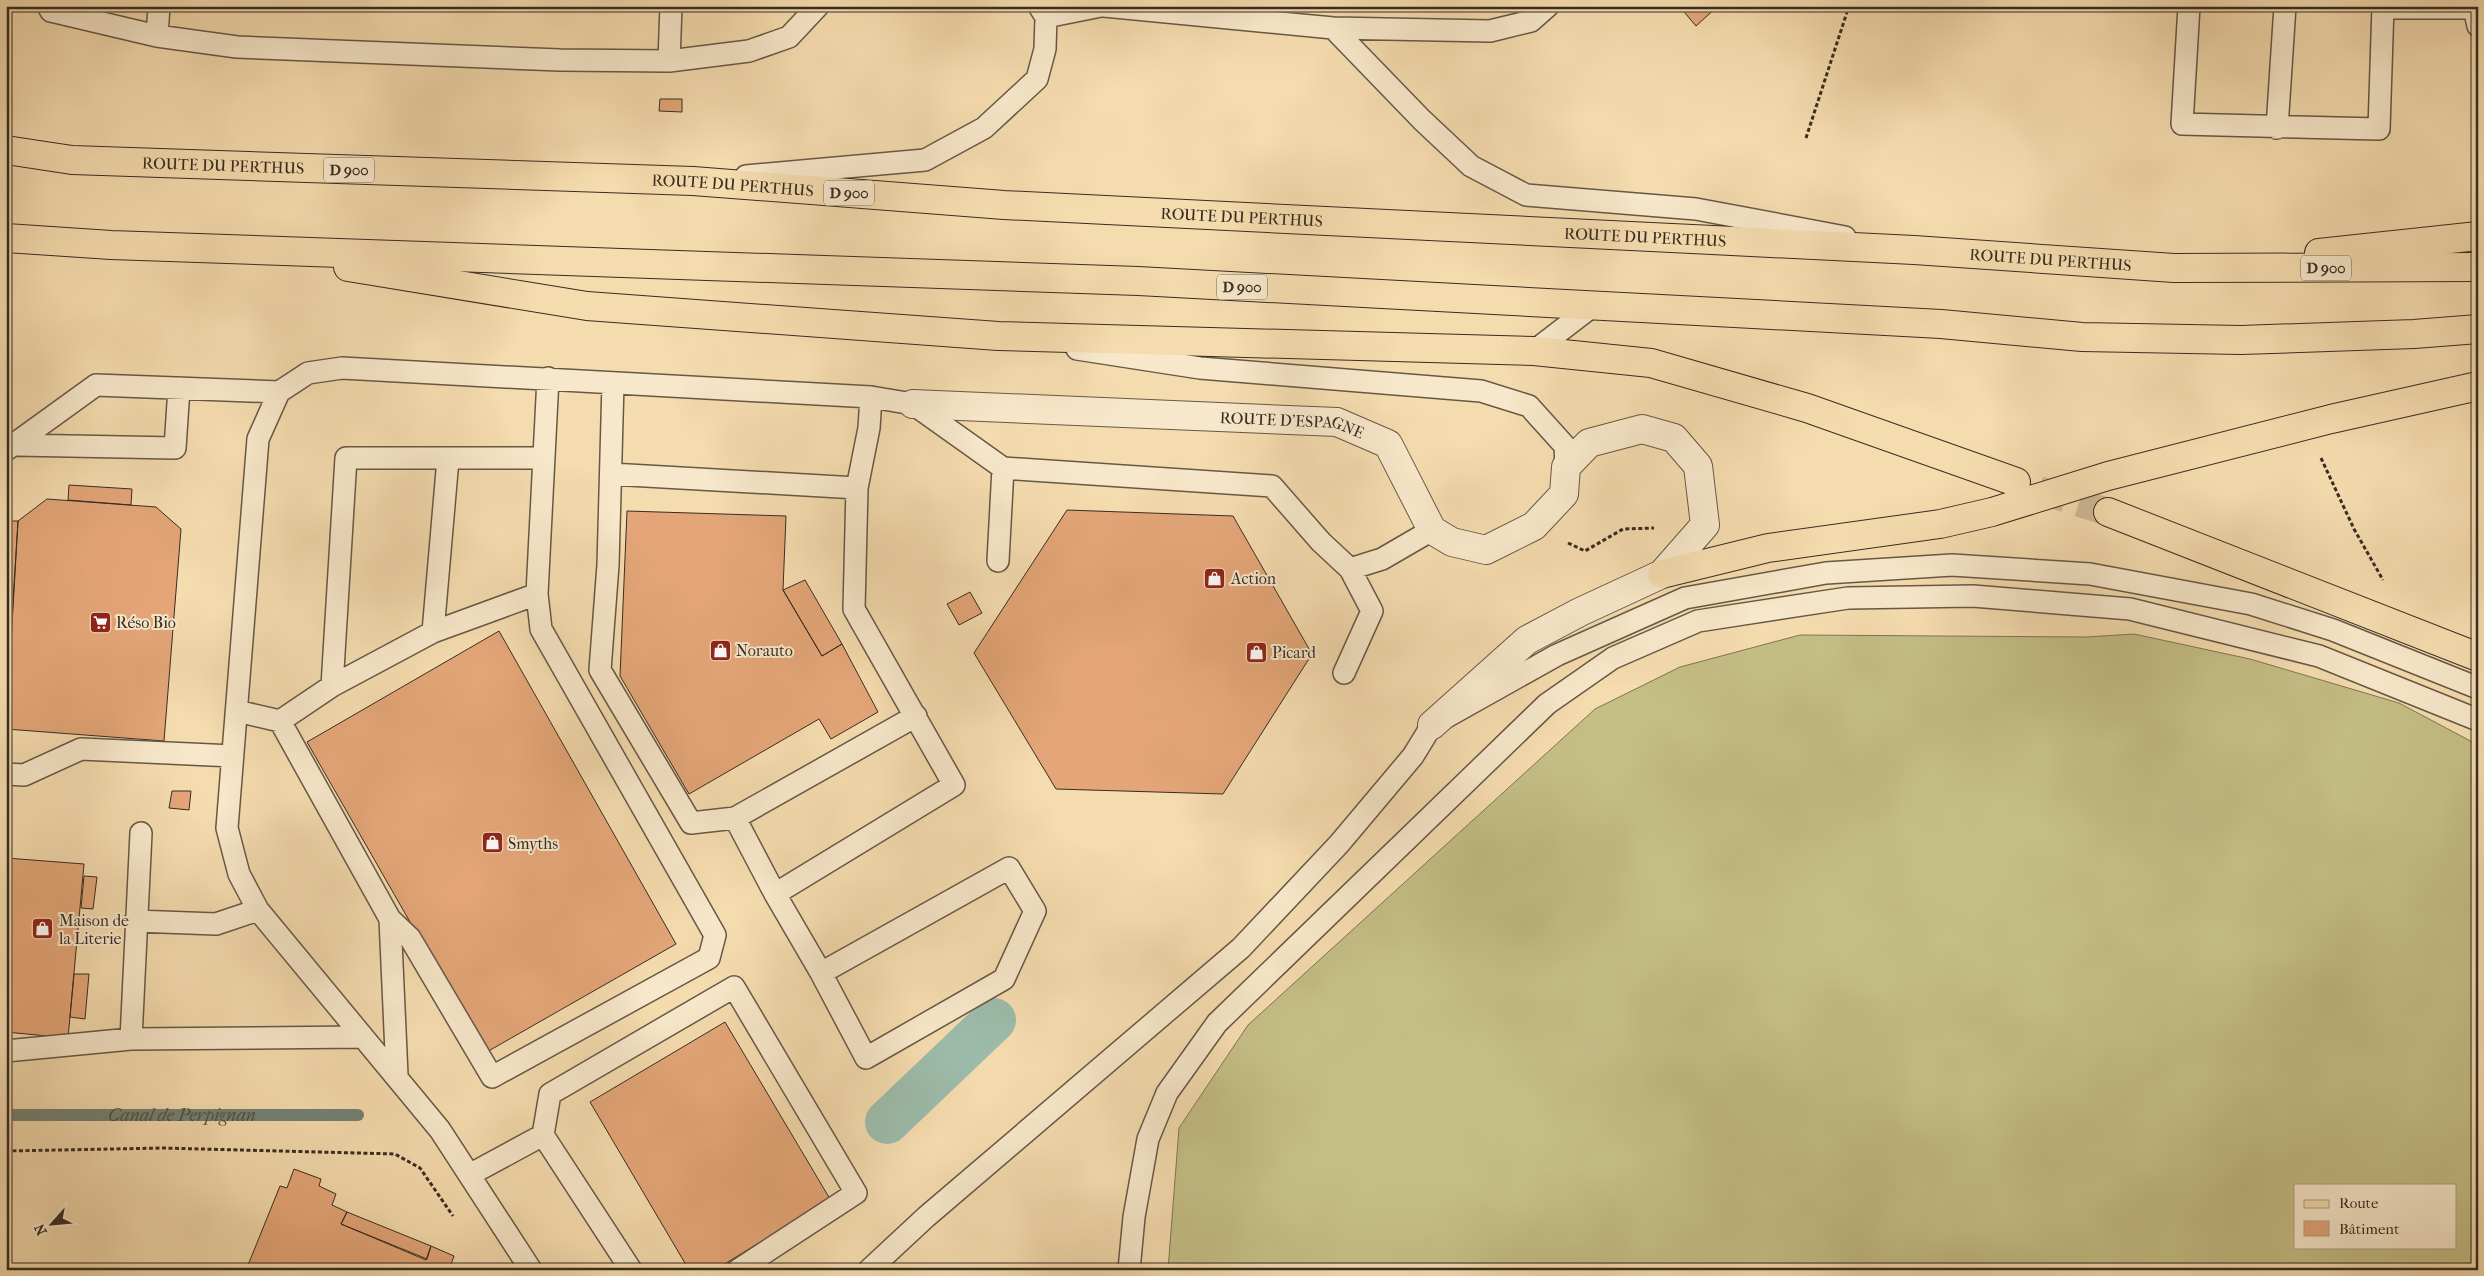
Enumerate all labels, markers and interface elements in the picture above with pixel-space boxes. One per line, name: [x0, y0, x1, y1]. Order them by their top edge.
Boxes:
street label: ROUTE DU PERTHUS: [142, 153, 305, 177]
road number: D 900: [324, 158, 374, 182]
street label: ROUTE DU PERTHUS: [651, 170, 814, 200]
road number: D 900: [824, 180, 874, 206]
street label: ROUTE DU PERTHUS: [1160, 203, 1323, 230]
street label: ROUTE DU PERTHUS: [1564, 223, 1727, 250]
street label: ROUTE DU PERTHUS: [1969, 244, 2132, 275]
road number: D 900: [2301, 256, 2351, 280]
road number: D 900: [1217, 274, 1267, 300]
street label: ROUTE D'ESPAGNE: [1219, 408, 1367, 442]
shop icon: Action: [1203, 566, 1227, 590]
place label: Action: [1230, 569, 1277, 588]
supermarket icon: Réso Bio: [88, 610, 112, 634]
place label: Réso Bio: [116, 613, 176, 632]
shop icon: Norauto: [708, 638, 732, 662]
shop icon: Picard: [1244, 640, 1268, 664]
place label: Norauto: [736, 641, 793, 660]
place label: Picard: [1272, 643, 1316, 662]
shop icon: Smyths: [480, 831, 504, 855]
place label: Smyths: [508, 834, 558, 853]
place label: Maison de la Literie: [58, 911, 129, 948]
shop icon: Maison de la Literie: [31, 917, 55, 941]
water label: Canal de Perpignan: [108, 1105, 256, 1126]
legend: [2294, 1184, 2456, 1248]
text: Route: [2339, 1194, 2379, 1212]
north arrow: [28, 1198, 78, 1248]
text: Bâtiment: [2339, 1220, 2400, 1238]
text: N: [31, 1221, 51, 1238]

